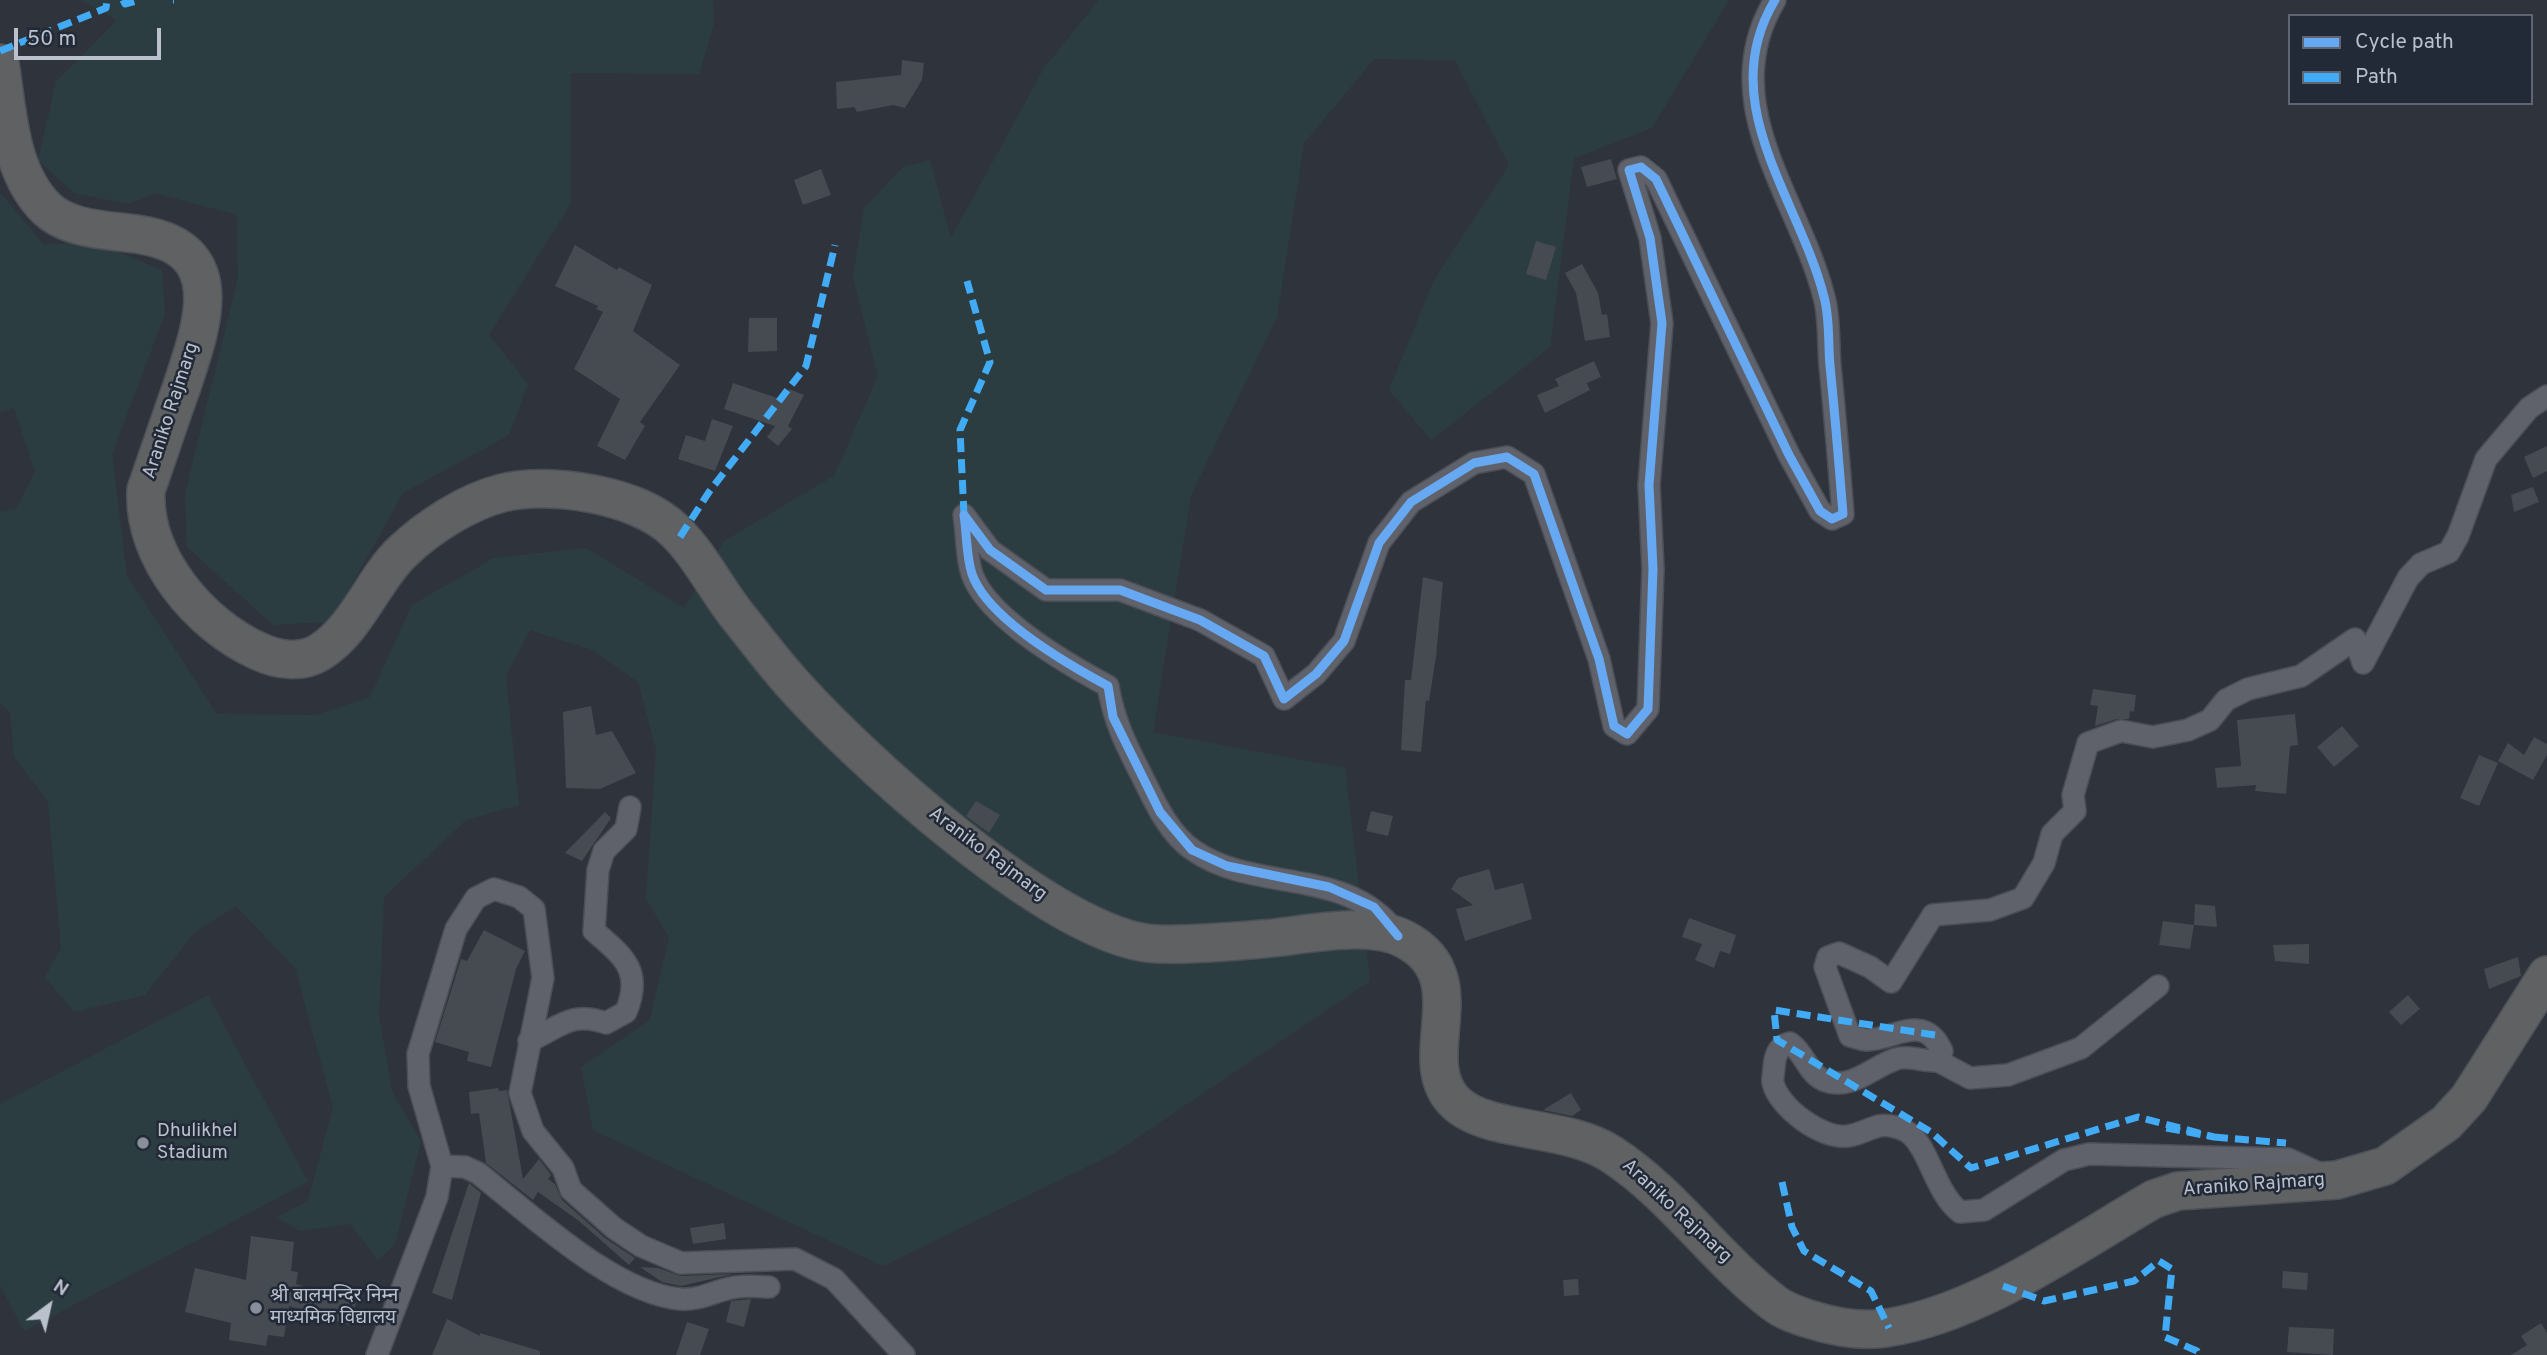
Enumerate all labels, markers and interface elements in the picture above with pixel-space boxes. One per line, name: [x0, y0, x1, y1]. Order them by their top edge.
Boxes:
scale bar: [18, 14, 164, 58]
legend: [2288, 14, 2533, 105]
text: 50 m: [27, 26, 76, 53]
text: Cycle path: [2355, 29, 2454, 56]
text: Path: [2355, 64, 2398, 91]
street label: Araniko Rajmarg: [139, 340, 205, 482]
street label: Araniko Rajmarg: [923, 803, 1051, 907]
place label: Dhulikhel Stadium: [157, 1121, 237, 1165]
marker: Dhulikhel Stadium: [135, 1135, 151, 1151]
street label: Araniko Rajmarg: [1616, 1155, 1736, 1269]
street label: Araniko Rajmarg: [2182, 1170, 2326, 1202]
north arrow: [14, 1271, 84, 1341]
text: N: [48, 1275, 73, 1302]
place label: श्री बालमन्दिर निम्न माध्यमिक विद्यालय: [270, 1286, 398, 1330]
marker: श्री बालमन्दिर निम्न माध्यमिक विद्यालय: [248, 1300, 264, 1316]

